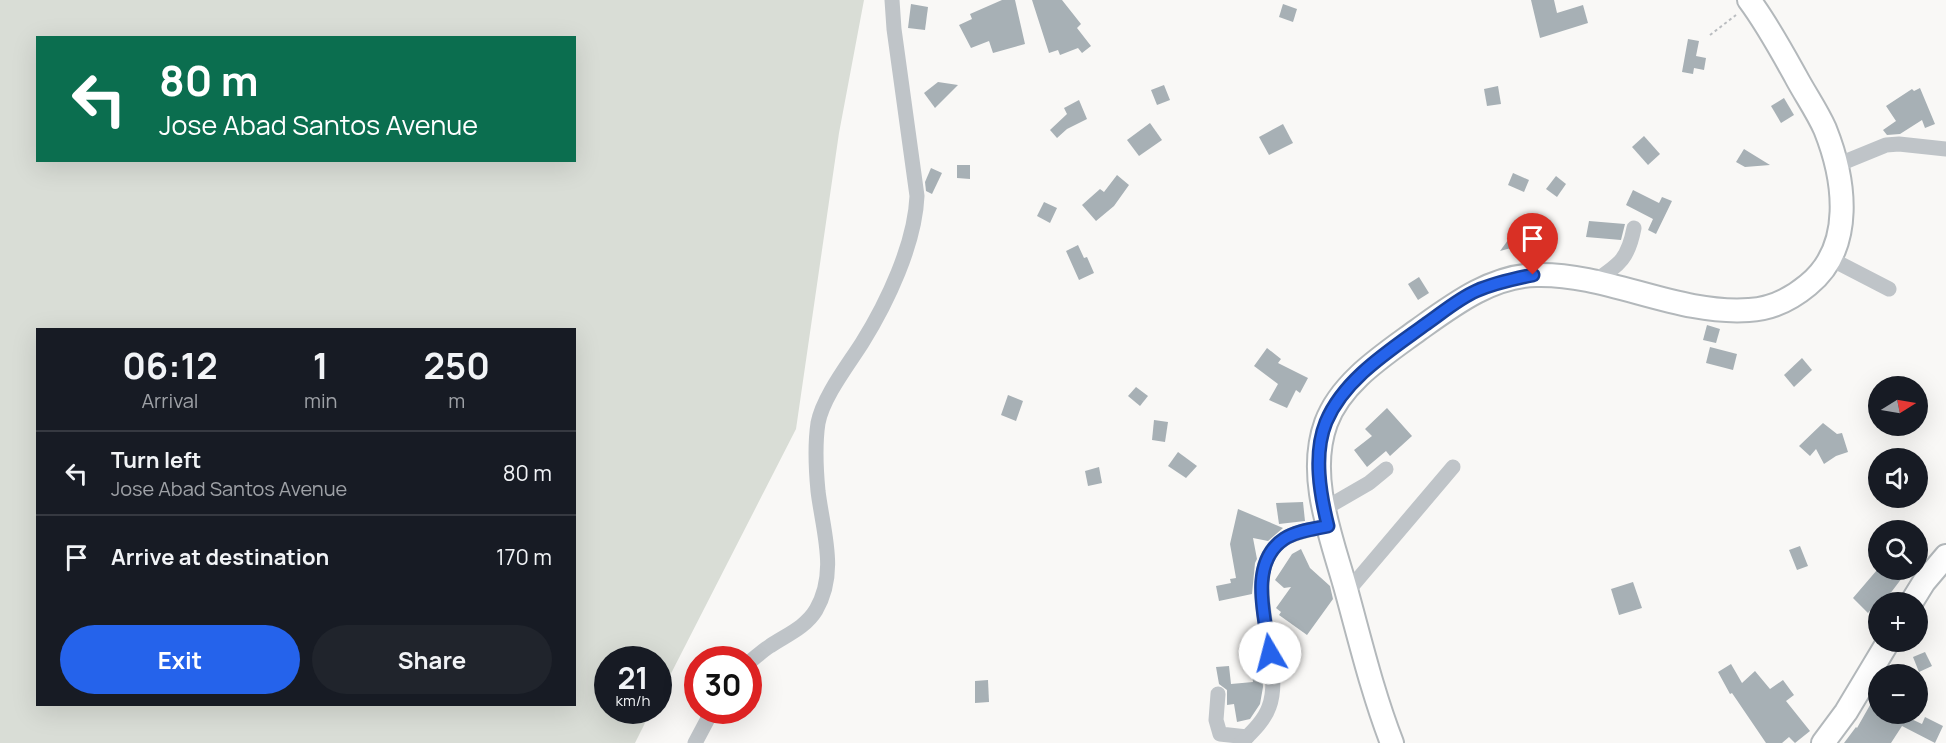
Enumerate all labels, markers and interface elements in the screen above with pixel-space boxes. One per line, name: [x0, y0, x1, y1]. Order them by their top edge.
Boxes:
text: 80 m: [159, 51, 259, 109]
icon: left: [60, 60, 138, 138]
text: Jose Abad Santos Avenue: [159, 106, 478, 143]
pin: [1507, 213, 1558, 275]
icon: arrive: [1516, 222, 1549, 255]
text: 06:12: [122, 341, 218, 390]
text: 1: [313, 341, 329, 390]
text: 250: [424, 341, 490, 390]
north arrow: [1868, 376, 1928, 436]
map controls: [1868, 376, 1928, 724]
text: Arrival: [141, 387, 199, 414]
text: min: [304, 387, 337, 414]
text: m: [448, 387, 465, 414]
text: Turn left: [111, 445, 201, 475]
button: sound: [1868, 448, 1928, 508]
icon: left: [60, 457, 93, 490]
text: 80 m: [503, 458, 552, 488]
text: Jose Abad Santos Avenue: [111, 475, 347, 502]
button: search: [1868, 520, 1928, 580]
icon: arrive: [60, 541, 93, 574]
text: Arrive at destination: [111, 542, 329, 572]
text: 170 m: [496, 542, 552, 572]
button: +: [1868, 592, 1928, 652]
position arrow: [1238, 621, 1302, 685]
button: Exit: [60, 625, 300, 694]
button: Share: [312, 625, 552, 694]
speed limit sign: 30: [684, 646, 762, 724]
text: 21: [617, 657, 649, 698]
button: −: [1868, 664, 1928, 724]
text: km/h: [616, 690, 650, 711]

